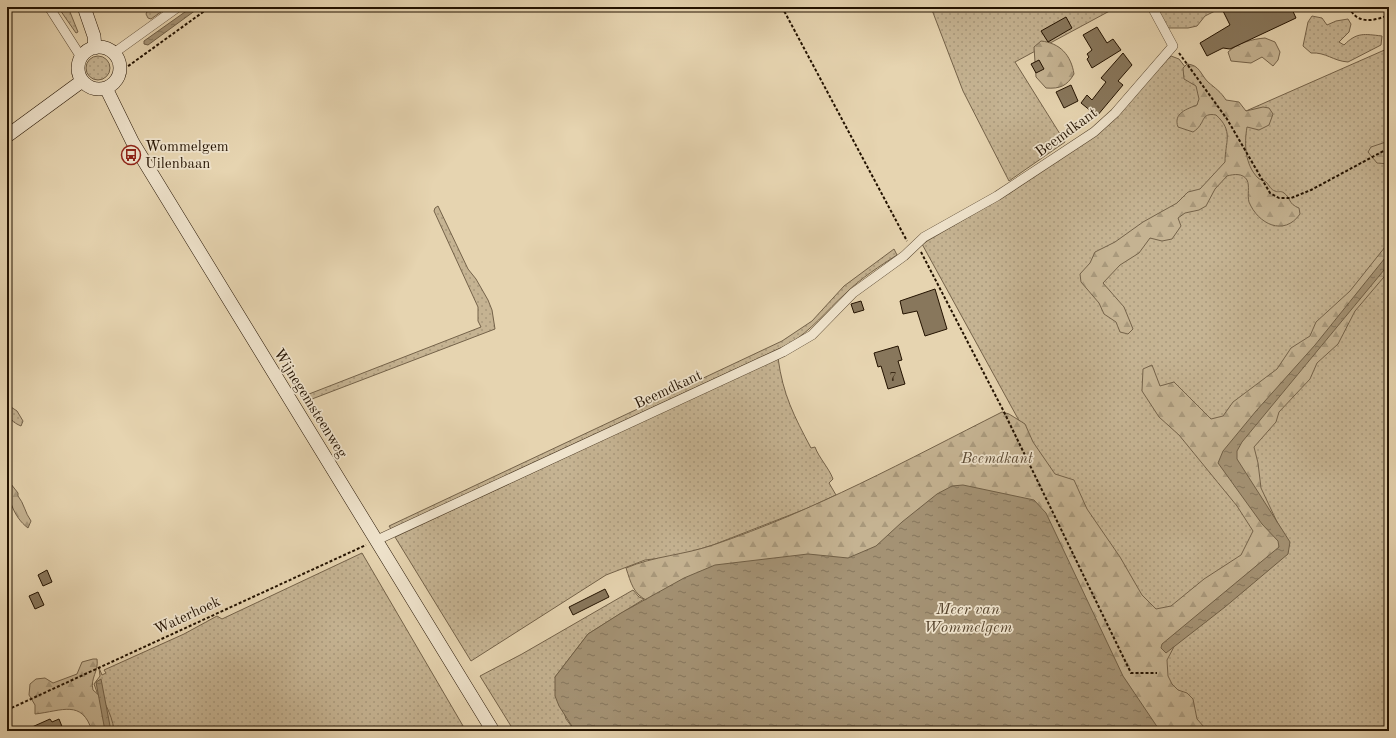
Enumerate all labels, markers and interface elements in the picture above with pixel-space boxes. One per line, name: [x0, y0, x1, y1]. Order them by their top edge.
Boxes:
street label: Beemdkant: [1033, 106, 1101, 161]
place label: Wommelgem Uilenbaan: [145, 140, 229, 172]
bus stop icon: Wommelgem Uilenbaan: [120, 144, 142, 166]
street label: Wijnegemsteenweg: [270, 347, 349, 461]
street label: Beemdkant: [633, 368, 705, 412]
house number: 7: [889, 371, 897, 384]
park label: Beemdkant: [960, 452, 1033, 467]
street label: Waterhoek: [152, 595, 223, 638]
water label: Meer van Wommelgem: [924, 602, 1012, 636]

